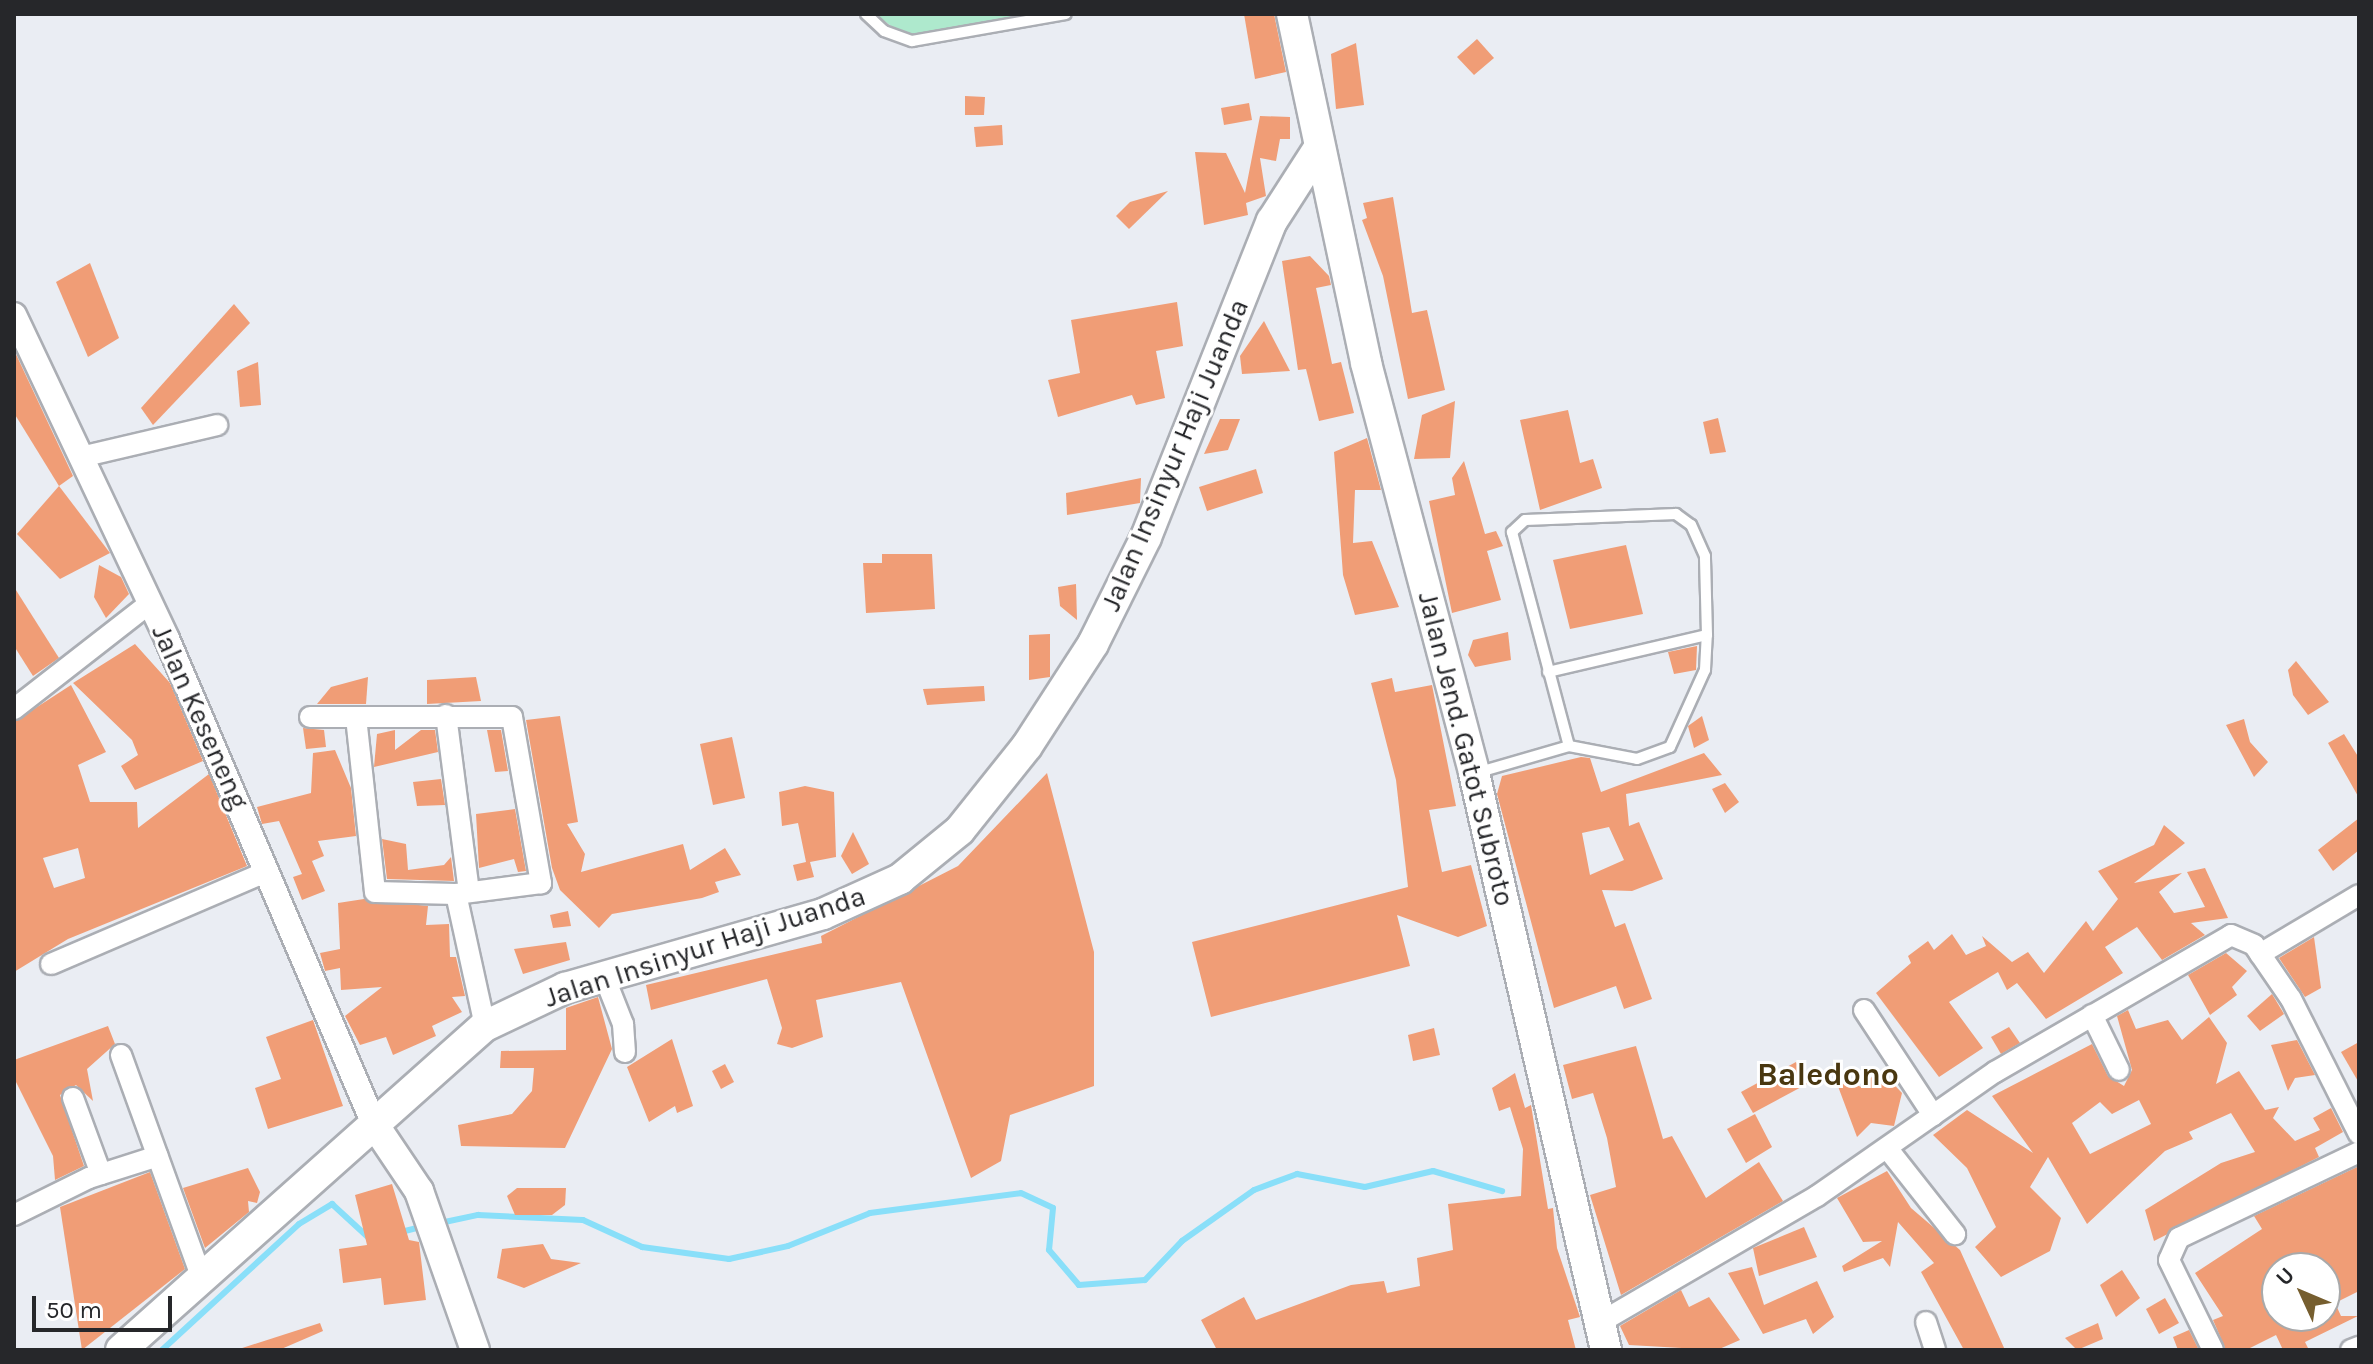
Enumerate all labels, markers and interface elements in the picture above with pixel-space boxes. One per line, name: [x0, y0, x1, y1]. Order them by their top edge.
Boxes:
street label: Jalan Insinyur Haji Juanda: [1094, 294, 1256, 616]
street label: Jalan Jend. Gatot Subroto: [1411, 588, 1521, 910]
street label: Jalan Keseneng: [144, 620, 256, 814]
street label: Jalan Insinyur Haji Juanda: [540, 879, 870, 1015]
district label: Baledono: [1757, 1056, 1899, 1094]
north arrow: [2261, 1252, 2341, 1332]
text: U: [2271, 1262, 2300, 1291]
scale bar: [36, 1280, 176, 1330]
text: 50 m: [46, 1296, 102, 1324]

